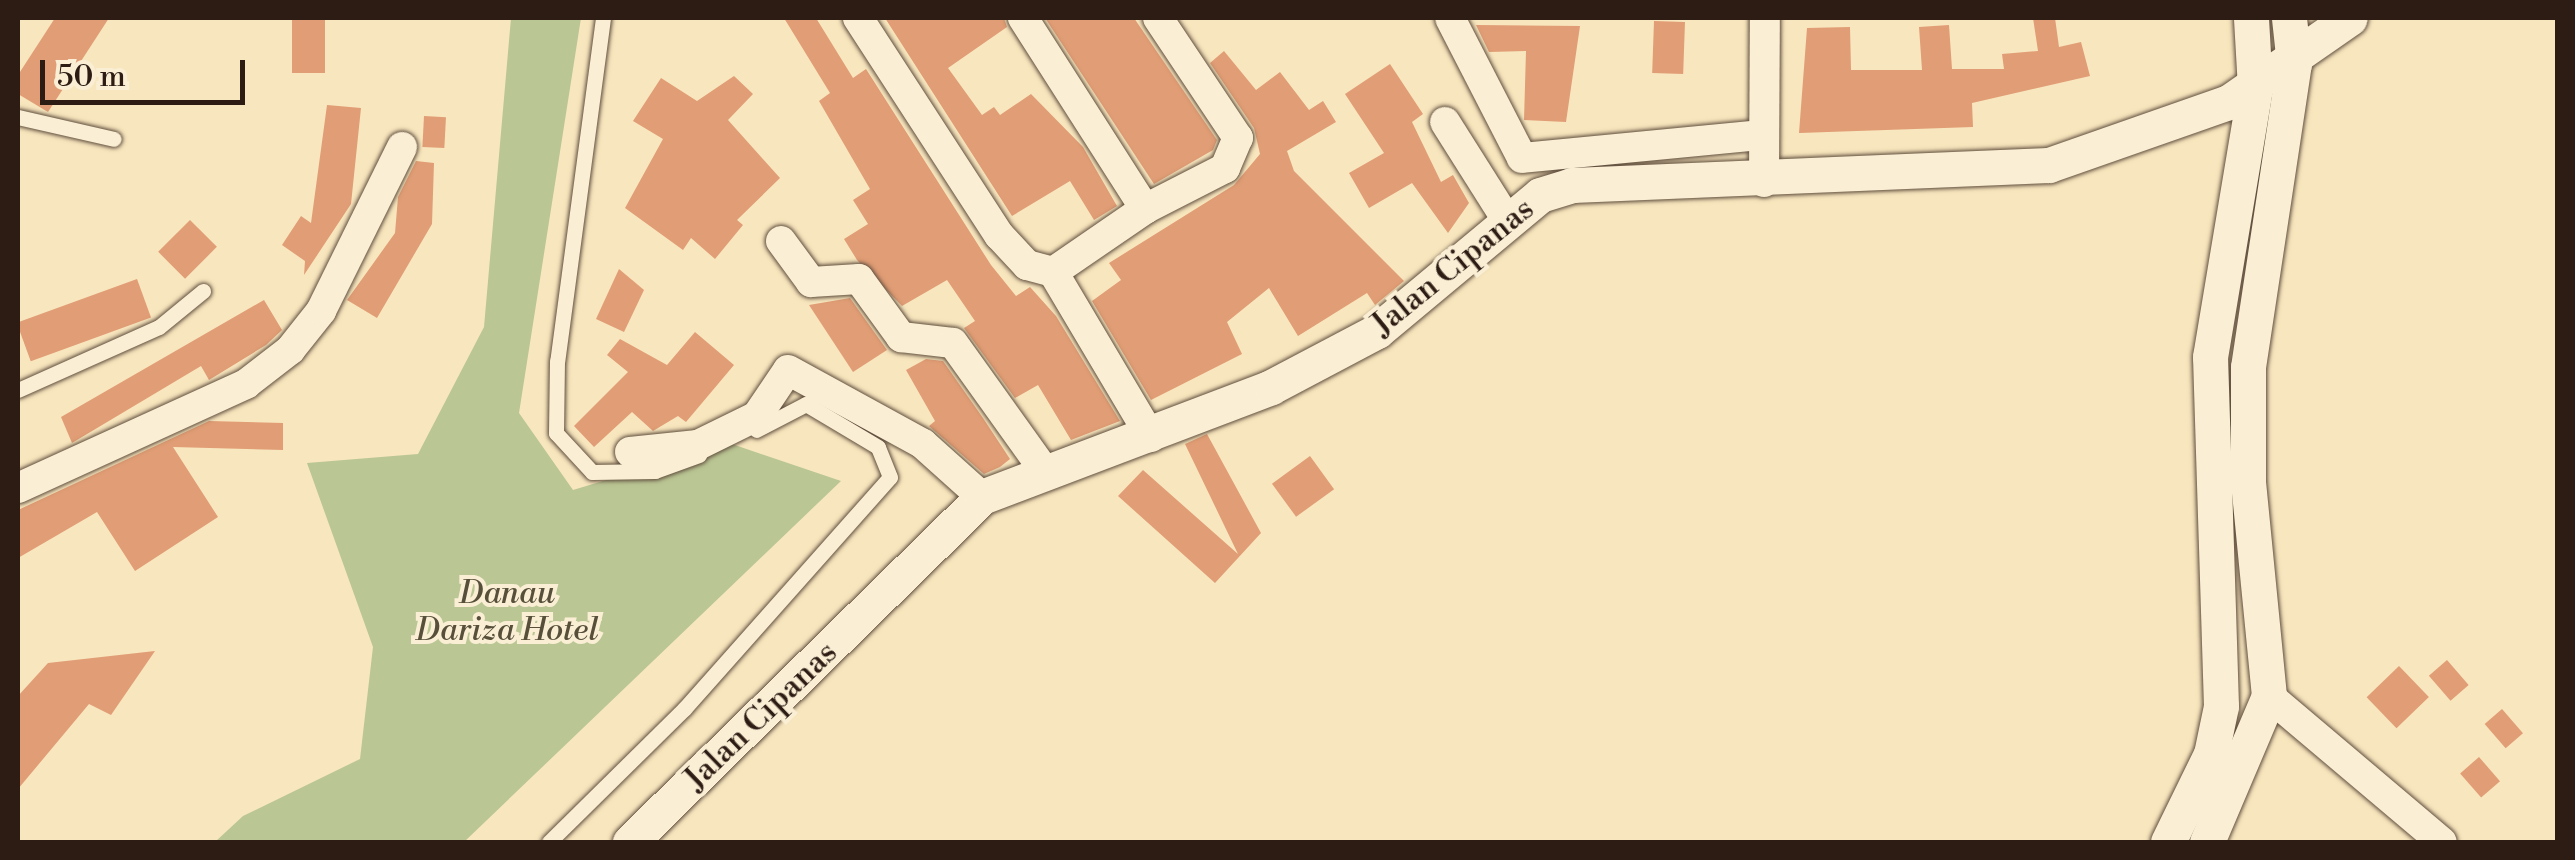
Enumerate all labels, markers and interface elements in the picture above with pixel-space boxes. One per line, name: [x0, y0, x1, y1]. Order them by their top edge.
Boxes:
scale bar: [45, 40, 250, 102]
text: 50 m: [57, 58, 126, 96]
street label: Jalan Cipanas: [1364, 190, 1542, 344]
park label: Danau Dariza Hotel: [415, 575, 599, 650]
street label: Jalan Cipanas: [677, 634, 845, 798]

